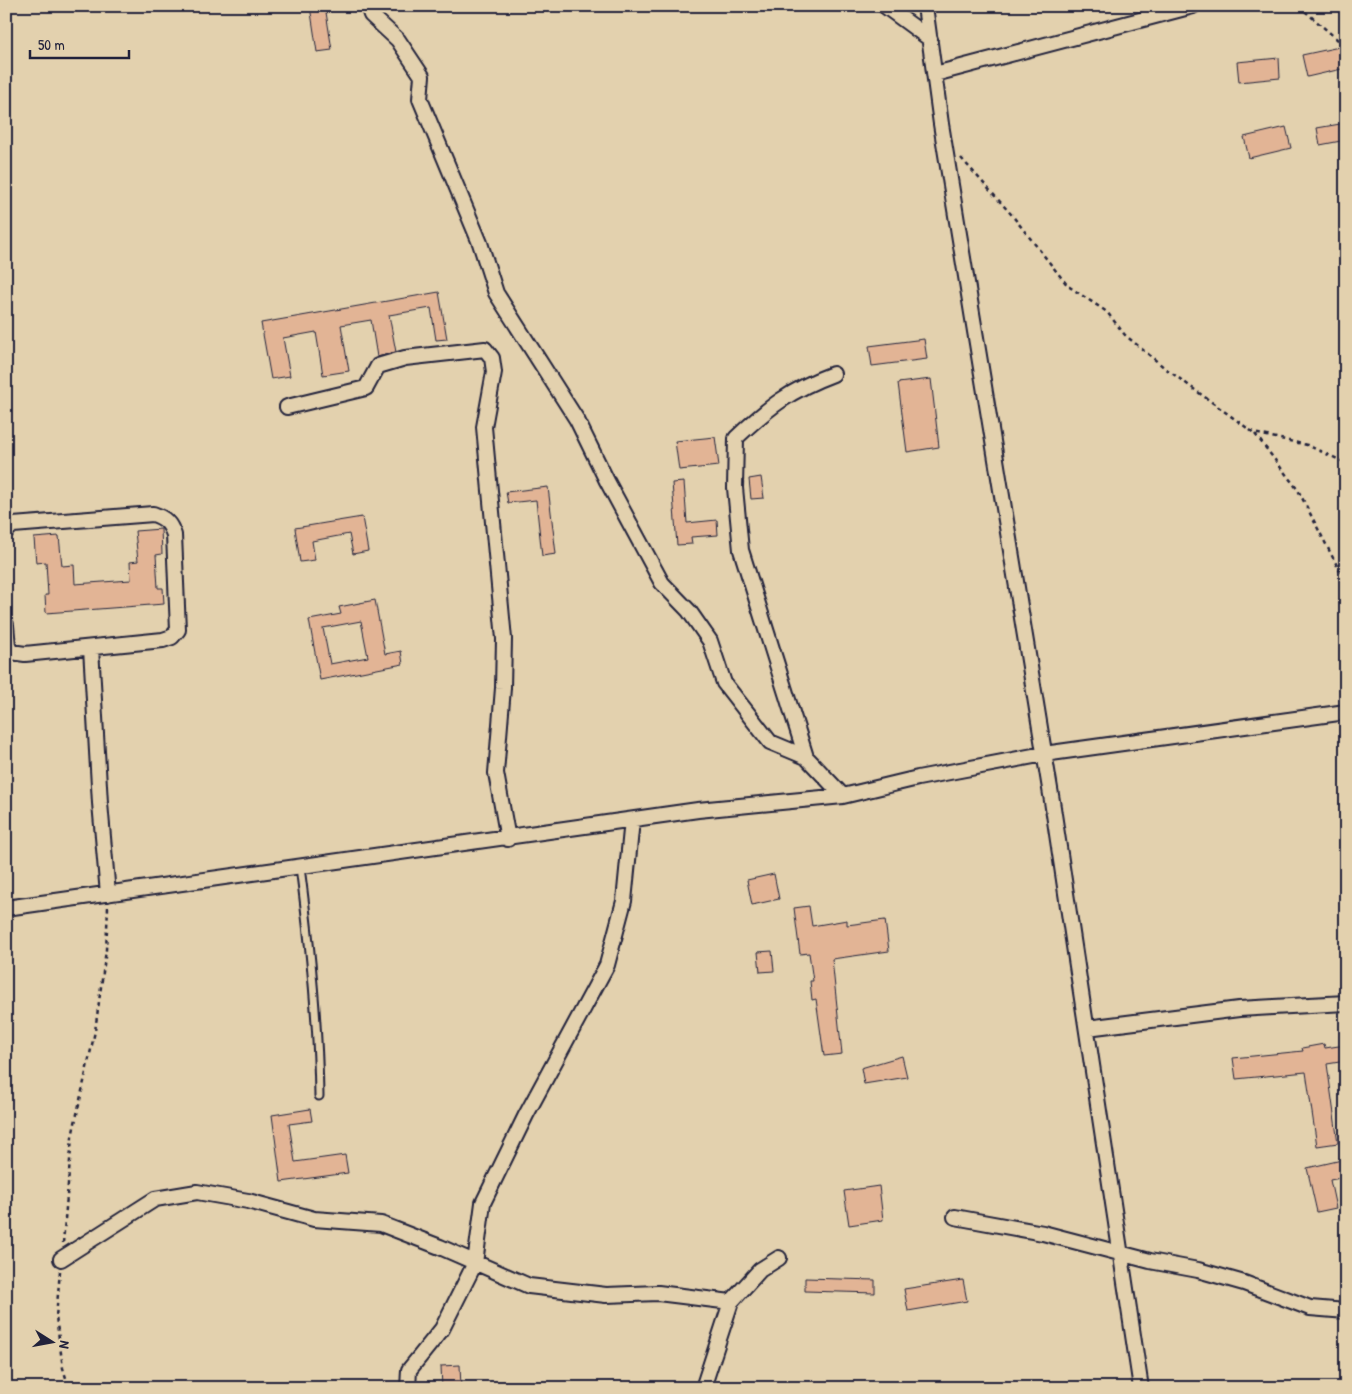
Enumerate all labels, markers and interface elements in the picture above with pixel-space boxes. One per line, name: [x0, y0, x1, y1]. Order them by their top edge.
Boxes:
scale bar: [30, 28, 129, 60]
text: 50 m: [38, 34, 65, 55]
north arrow: [28, 1316, 78, 1366]
text: N: [55, 1339, 75, 1351]

